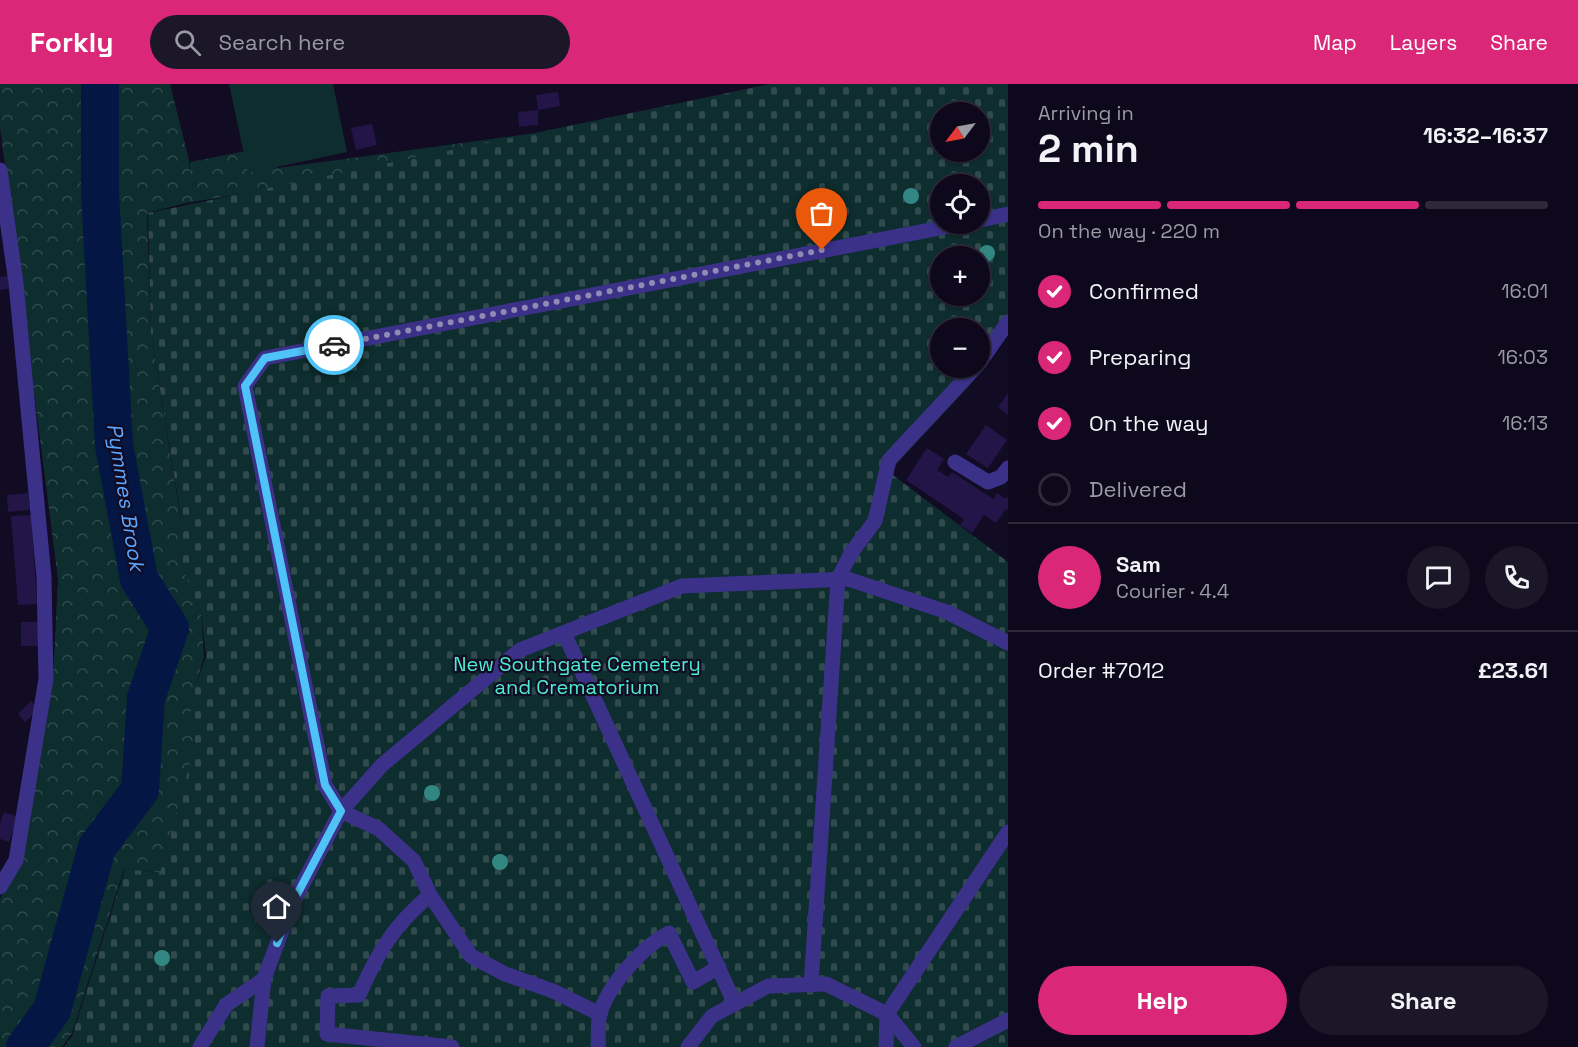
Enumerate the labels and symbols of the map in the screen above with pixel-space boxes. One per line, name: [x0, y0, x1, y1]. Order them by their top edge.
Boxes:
north arrow: [930, 102, 990, 162]
pin: [796, 188, 847, 250]
courier: [304, 315, 364, 375]
water label: Pymmes Brook: [101, 421, 151, 575]
park label: New Southgate Cemetery and Crematorium: [453, 651, 701, 700]
pin: [251, 881, 302, 943]

